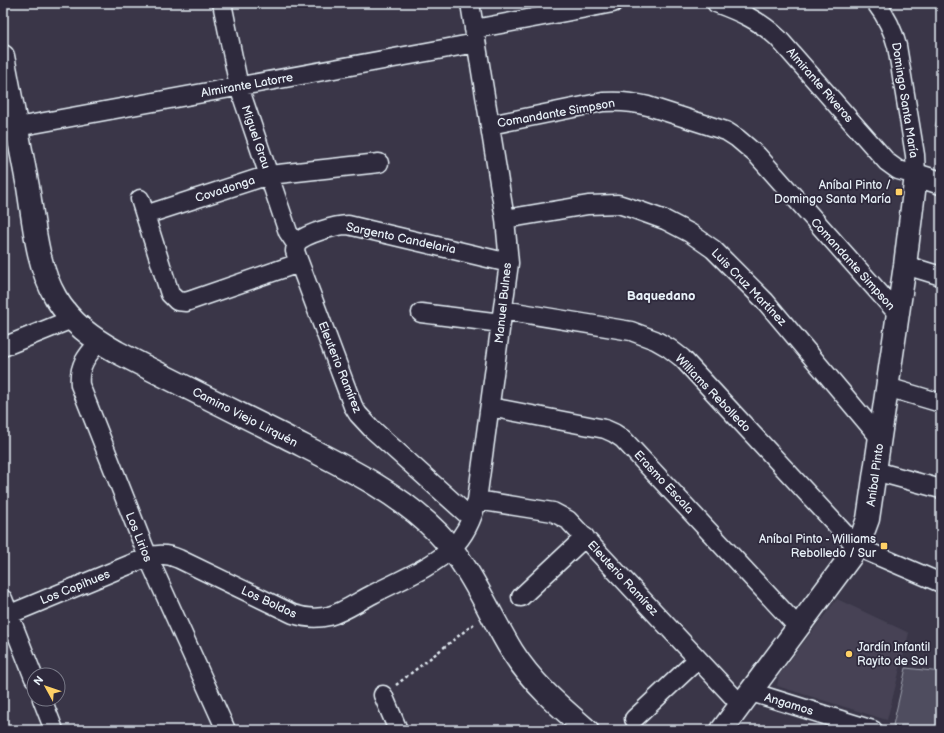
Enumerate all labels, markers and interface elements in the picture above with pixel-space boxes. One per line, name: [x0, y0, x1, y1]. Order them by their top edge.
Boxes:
street label: Domingo Santa María: [888, 41, 921, 159]
street label: Almirante Riveros: [783, 45, 856, 126]
street label: Almirante Latorre: [200, 70, 294, 101]
street label: Comandante Simpson: [496, 96, 616, 131]
street label: Miguel Grau: [238, 103, 273, 171]
street label: Covadonga: [193, 173, 257, 206]
place label: Aníbal Pinto / Domingo Santa María: [774, 178, 891, 207]
marker: Aníbal Pinto / Domingo Santa María: [894, 187, 904, 197]
street label: Comandante Simpson: [807, 215, 898, 314]
street label: Sargento Candelaria: [345, 220, 457, 257]
street label: Luis Cruz Martínez: [708, 246, 790, 329]
street label: Manuel Bulnes: [492, 262, 515, 344]
district label: Baquedano: [627, 288, 695, 304]
street label: Eleuterio Ramírez: [314, 319, 365, 415]
street label: Williams Rebolledo: [672, 351, 754, 436]
street label: Camino Viejo Lirquén: [190, 384, 300, 451]
street label: Aníbal Pinto: [864, 442, 887, 508]
street label: Erasmo Escala: [630, 448, 697, 517]
street label: Los Lirios: [122, 510, 155, 564]
place label: Aníbal Pinto - Williams Rebolledo / Sur: [759, 532, 877, 561]
street label: Eleuterio Ramírez: [584, 538, 661, 619]
marker: Aníbal Pinto - Williams Rebolledo / Sur: [879, 541, 889, 551]
street label: Los Copihues: [38, 567, 112, 608]
street label: Los Boldos: [239, 583, 299, 622]
place label: Jardín Infantil Rayito de Sol: [857, 640, 930, 669]
marker: Jardín Infantil Rayito de Sol: [844, 649, 854, 659]
north arrow: [26, 667, 66, 707]
text: N: [31, 674, 46, 688]
street label: Angamos: [762, 690, 815, 719]

